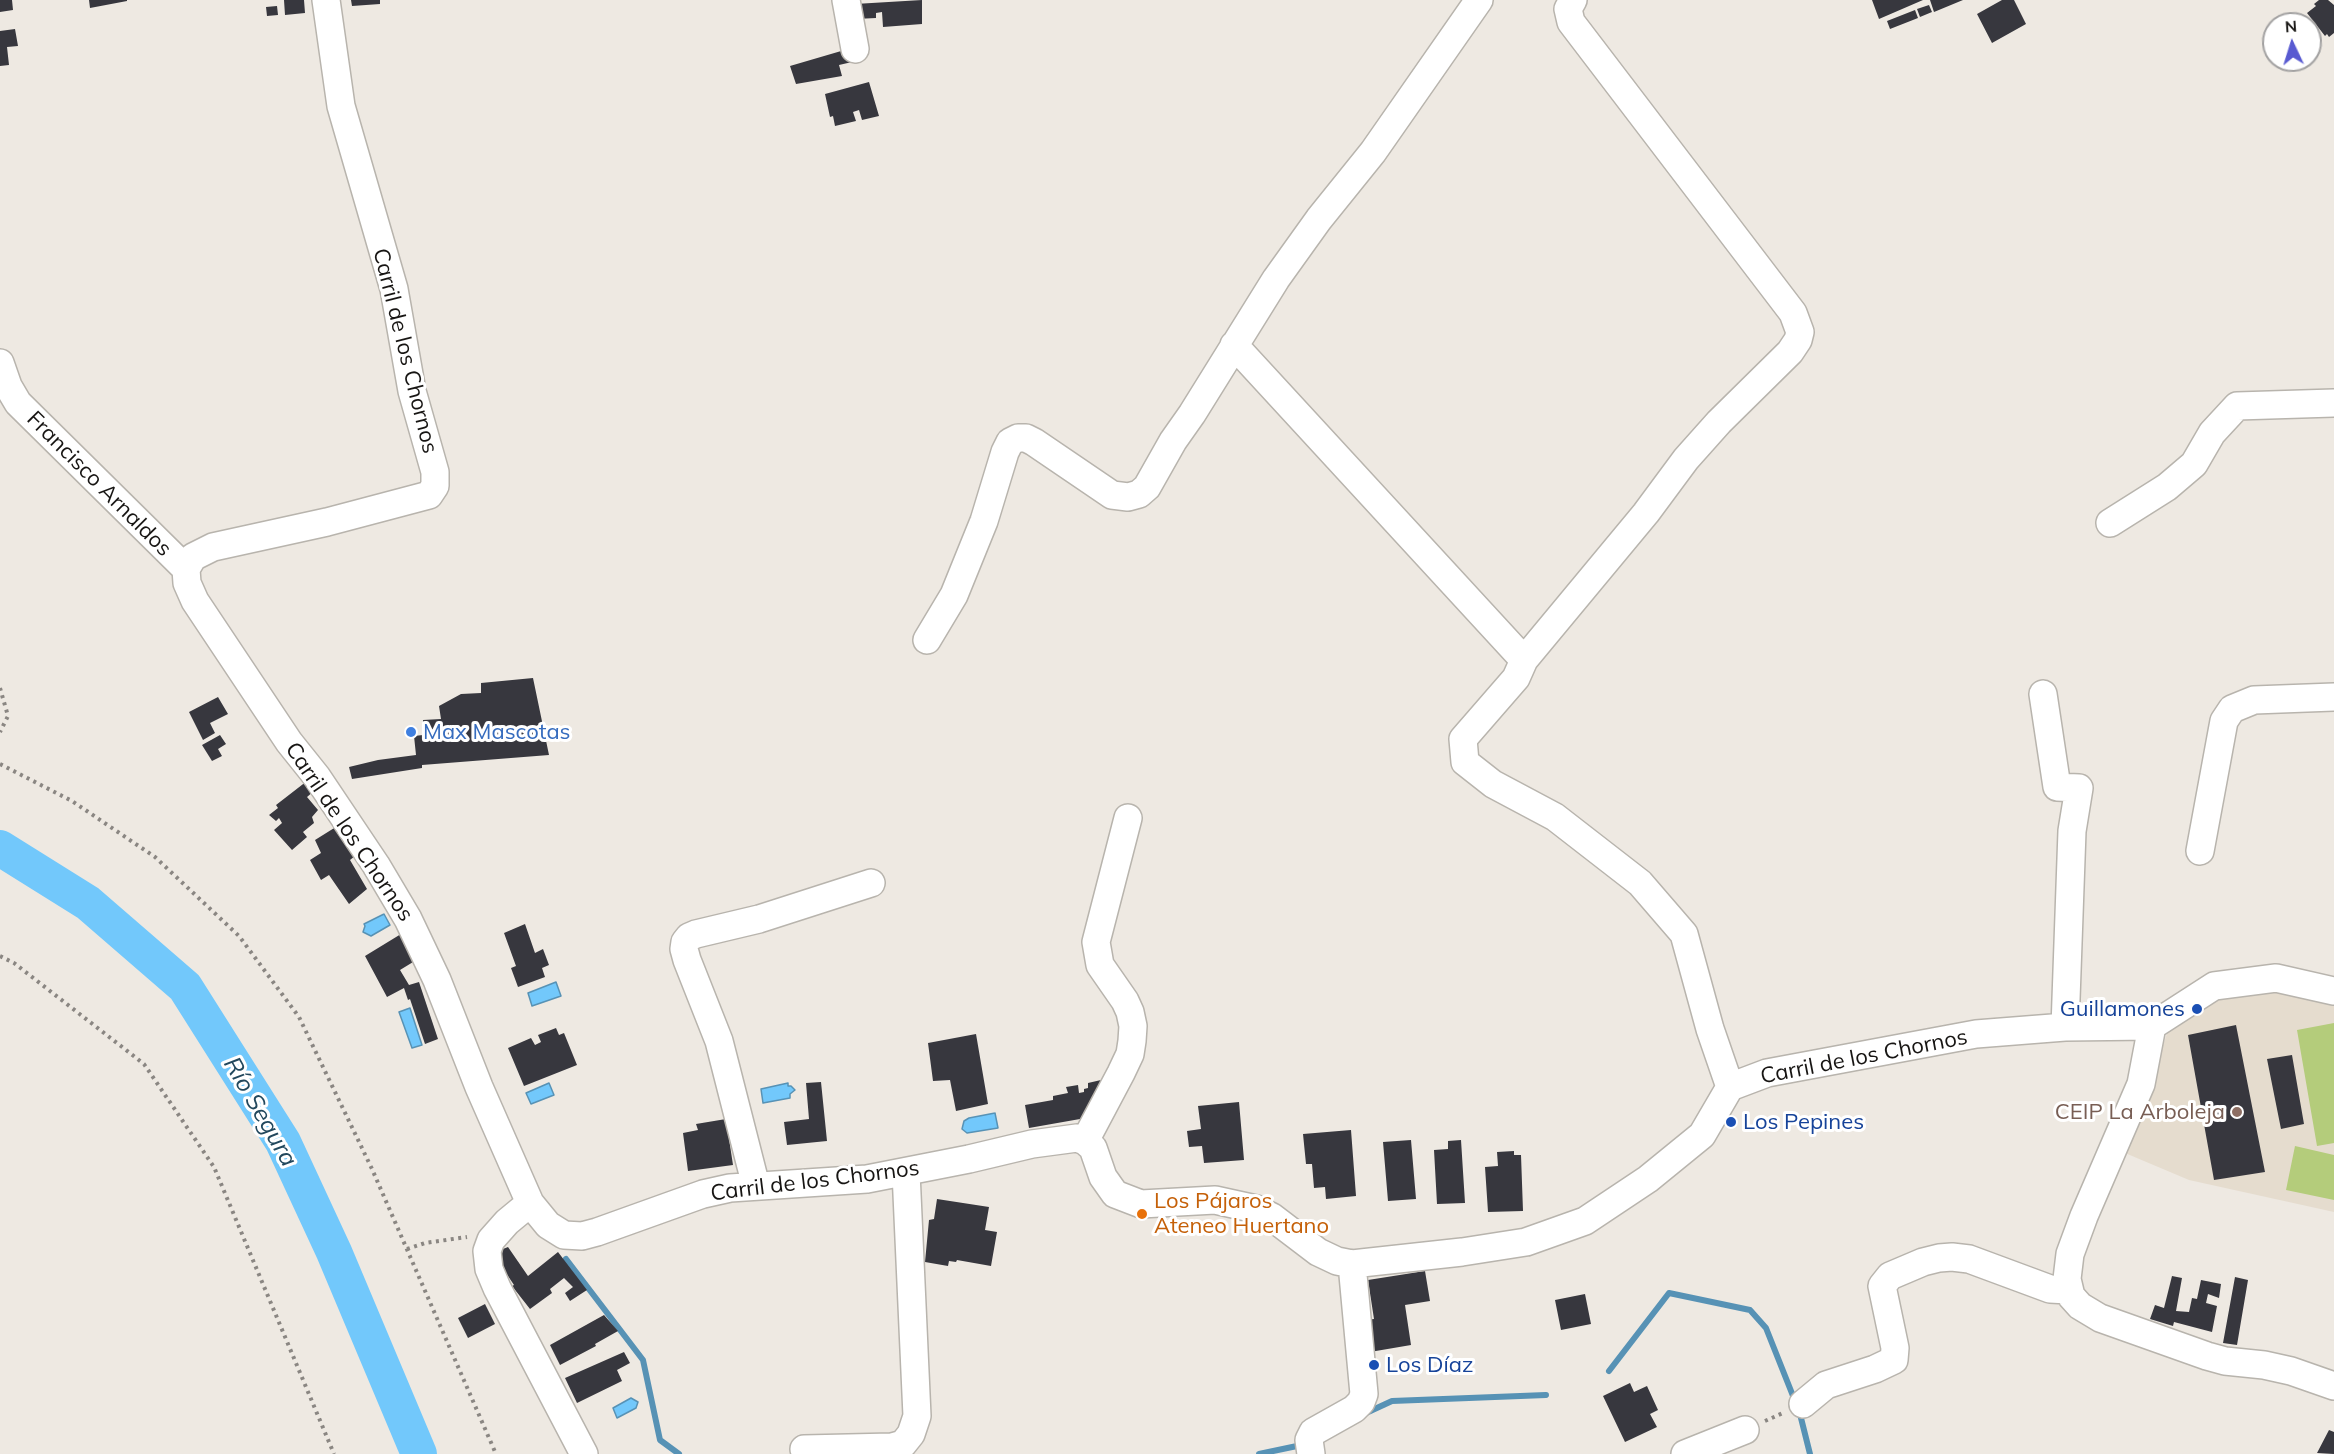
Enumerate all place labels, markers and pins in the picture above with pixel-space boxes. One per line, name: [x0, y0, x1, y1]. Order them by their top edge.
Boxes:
place label: Max Mascotas: [423, 719, 571, 745]
marker: Max Mascotas: [404, 725, 418, 739]
place label: Guillamones: [2060, 996, 2185, 1022]
marker: Guillamones: [2190, 1002, 2204, 1016]
place label: CEIP La Arboleja: [2055, 1099, 2225, 1125]
marker: CEIP La Arboleja: [2230, 1105, 2244, 1119]
place label: Los Pepines: [1743, 1109, 1864, 1135]
marker: Los Pepines: [1724, 1115, 1738, 1129]
place label: Los Pájaros Ateneo Huertano: [1154, 1188, 1329, 1240]
marker: Los Pájaros Ateneo Huertano: [1135, 1207, 1149, 1221]
place label: Los Díaz: [1386, 1352, 1473, 1378]
marker: Los Díaz: [1367, 1358, 1381, 1372]

